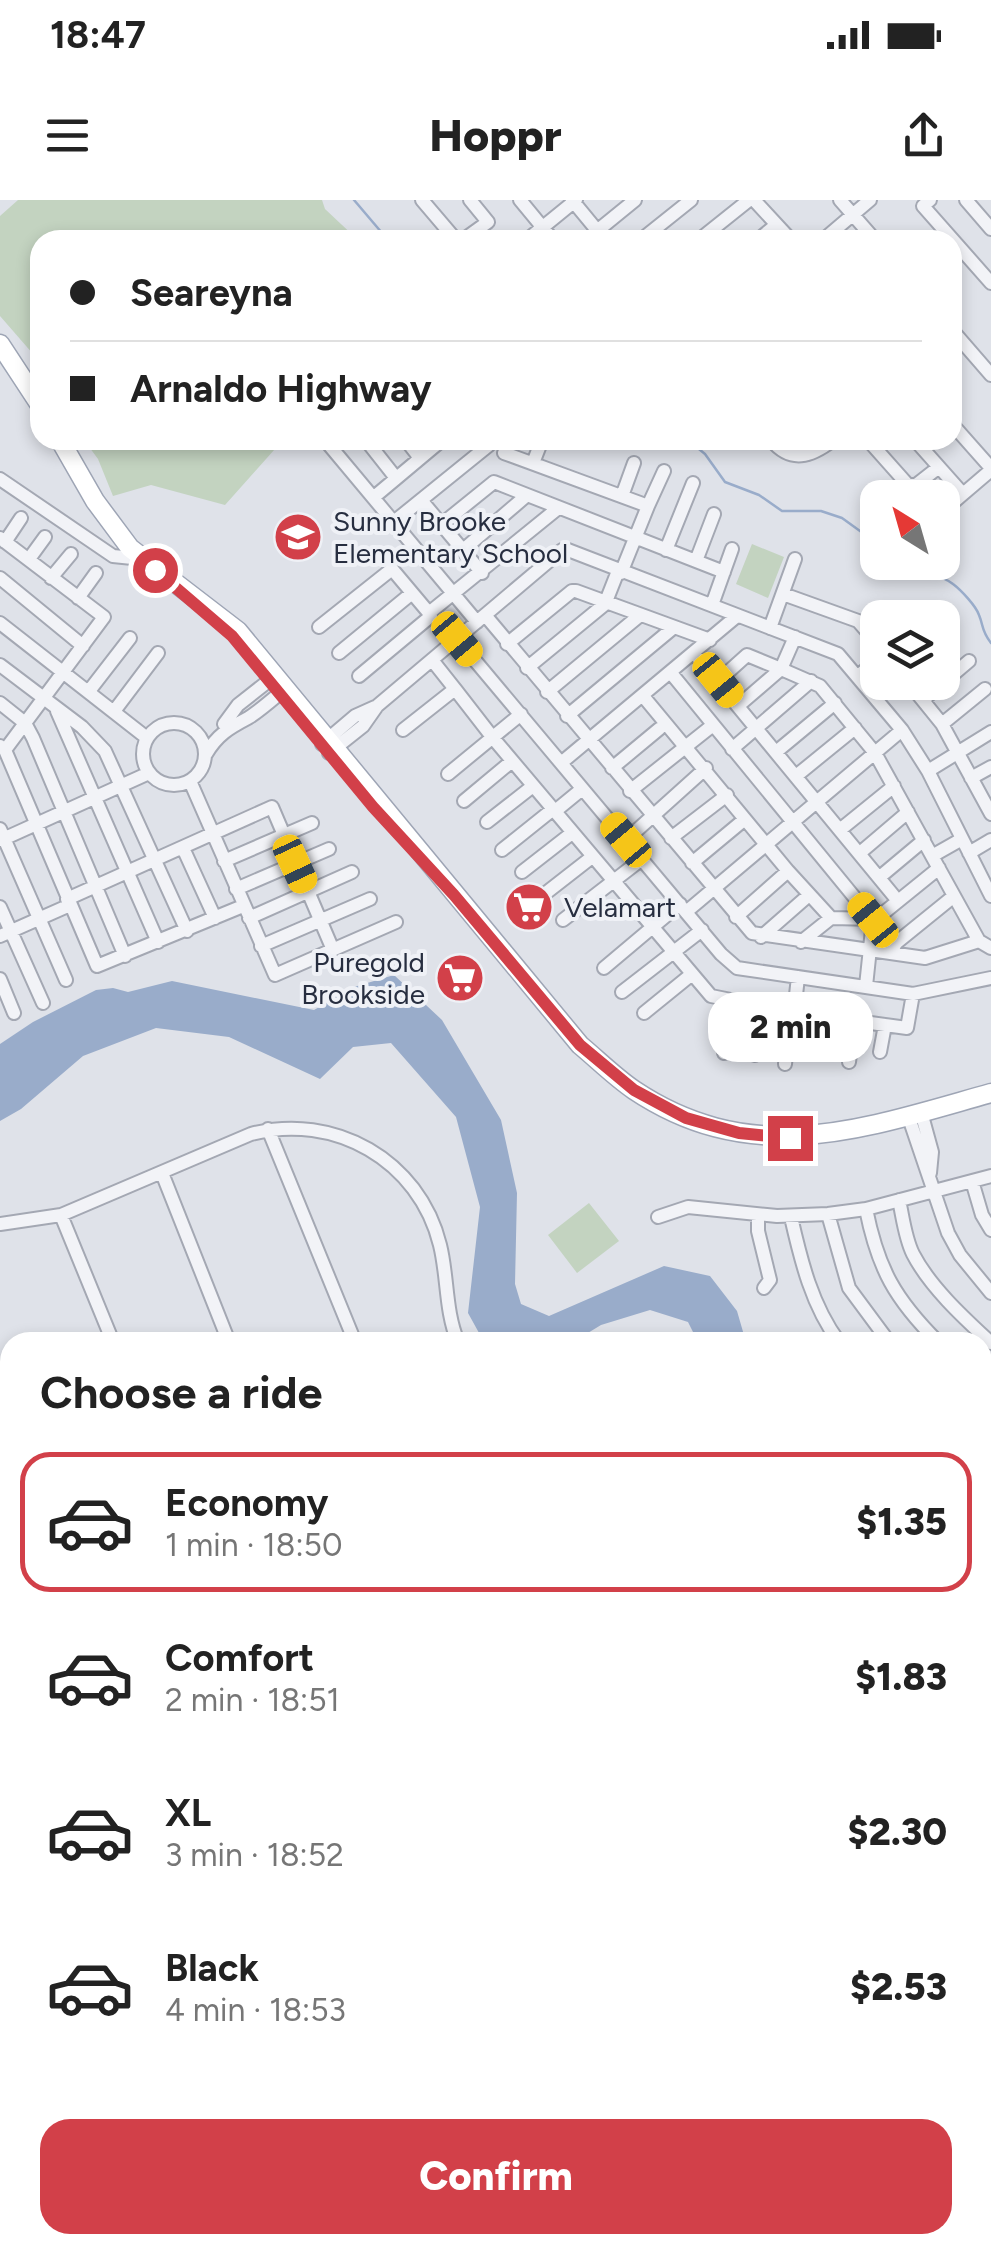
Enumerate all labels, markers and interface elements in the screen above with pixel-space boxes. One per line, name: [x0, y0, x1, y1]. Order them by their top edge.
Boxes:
text: 18:47: [50, 12, 146, 58]
icon: menu: [40, 108, 95, 163]
text: Hoppr: [429, 108, 562, 162]
icon: share: [896, 108, 951, 163]
text: Seareyna: [130, 270, 293, 316]
text: Arnaldo Highway: [130, 366, 432, 412]
north arrow: [860, 480, 960, 580]
map controls: [860, 480, 960, 700]
place label: Sunny Brooke Elementary School: [333, 504, 568, 570]
school or university icon: Sunny Brooke Elementary School: [272, 511, 324, 563]
route start: [133, 548, 178, 593]
button: layers: [860, 600, 960, 700]
car: [426, 606, 488, 672]
car: [687, 647, 749, 713]
car: [595, 807, 657, 873]
car: [269, 830, 321, 898]
supermarket icon: Velamart: [503, 881, 555, 933]
car: [842, 887, 904, 953]
place label: Velamart: [564, 890, 676, 924]
place label: Puregold Brookside: [301, 945, 425, 1011]
supermarket icon: Puregold Brookside: [434, 952, 486, 1004]
callout: 2 min: [708, 993, 872, 1063]
text: 2 min: [750, 1008, 831, 1046]
route end: [768, 1116, 813, 1161]
text: Choose a ride: [40, 1365, 322, 1419]
icon: car: [45, 1477, 135, 1567]
text: Economy: [165, 1480, 328, 1526]
text: $1.35: [856, 1499, 947, 1545]
text: 1 min · 18:50: [165, 1526, 342, 1564]
icon: car: [45, 1632, 135, 1722]
text: Comfort: [165, 1635, 314, 1681]
text: $1.83: [855, 1654, 947, 1700]
text: 2 min · 18:51: [165, 1681, 340, 1719]
icon: car: [45, 1787, 135, 1877]
text: XL: [165, 1790, 211, 1836]
text: $2.30: [848, 1809, 947, 1855]
text: 3 min · 18:52: [165, 1836, 344, 1874]
icon: car: [45, 1942, 135, 2032]
text: Black: [165, 1945, 259, 1991]
text: $2.53: [850, 1964, 947, 2010]
text: 4 min · 18:53: [165, 1991, 346, 2029]
button: Confirm: [40, 2119, 952, 2234]

